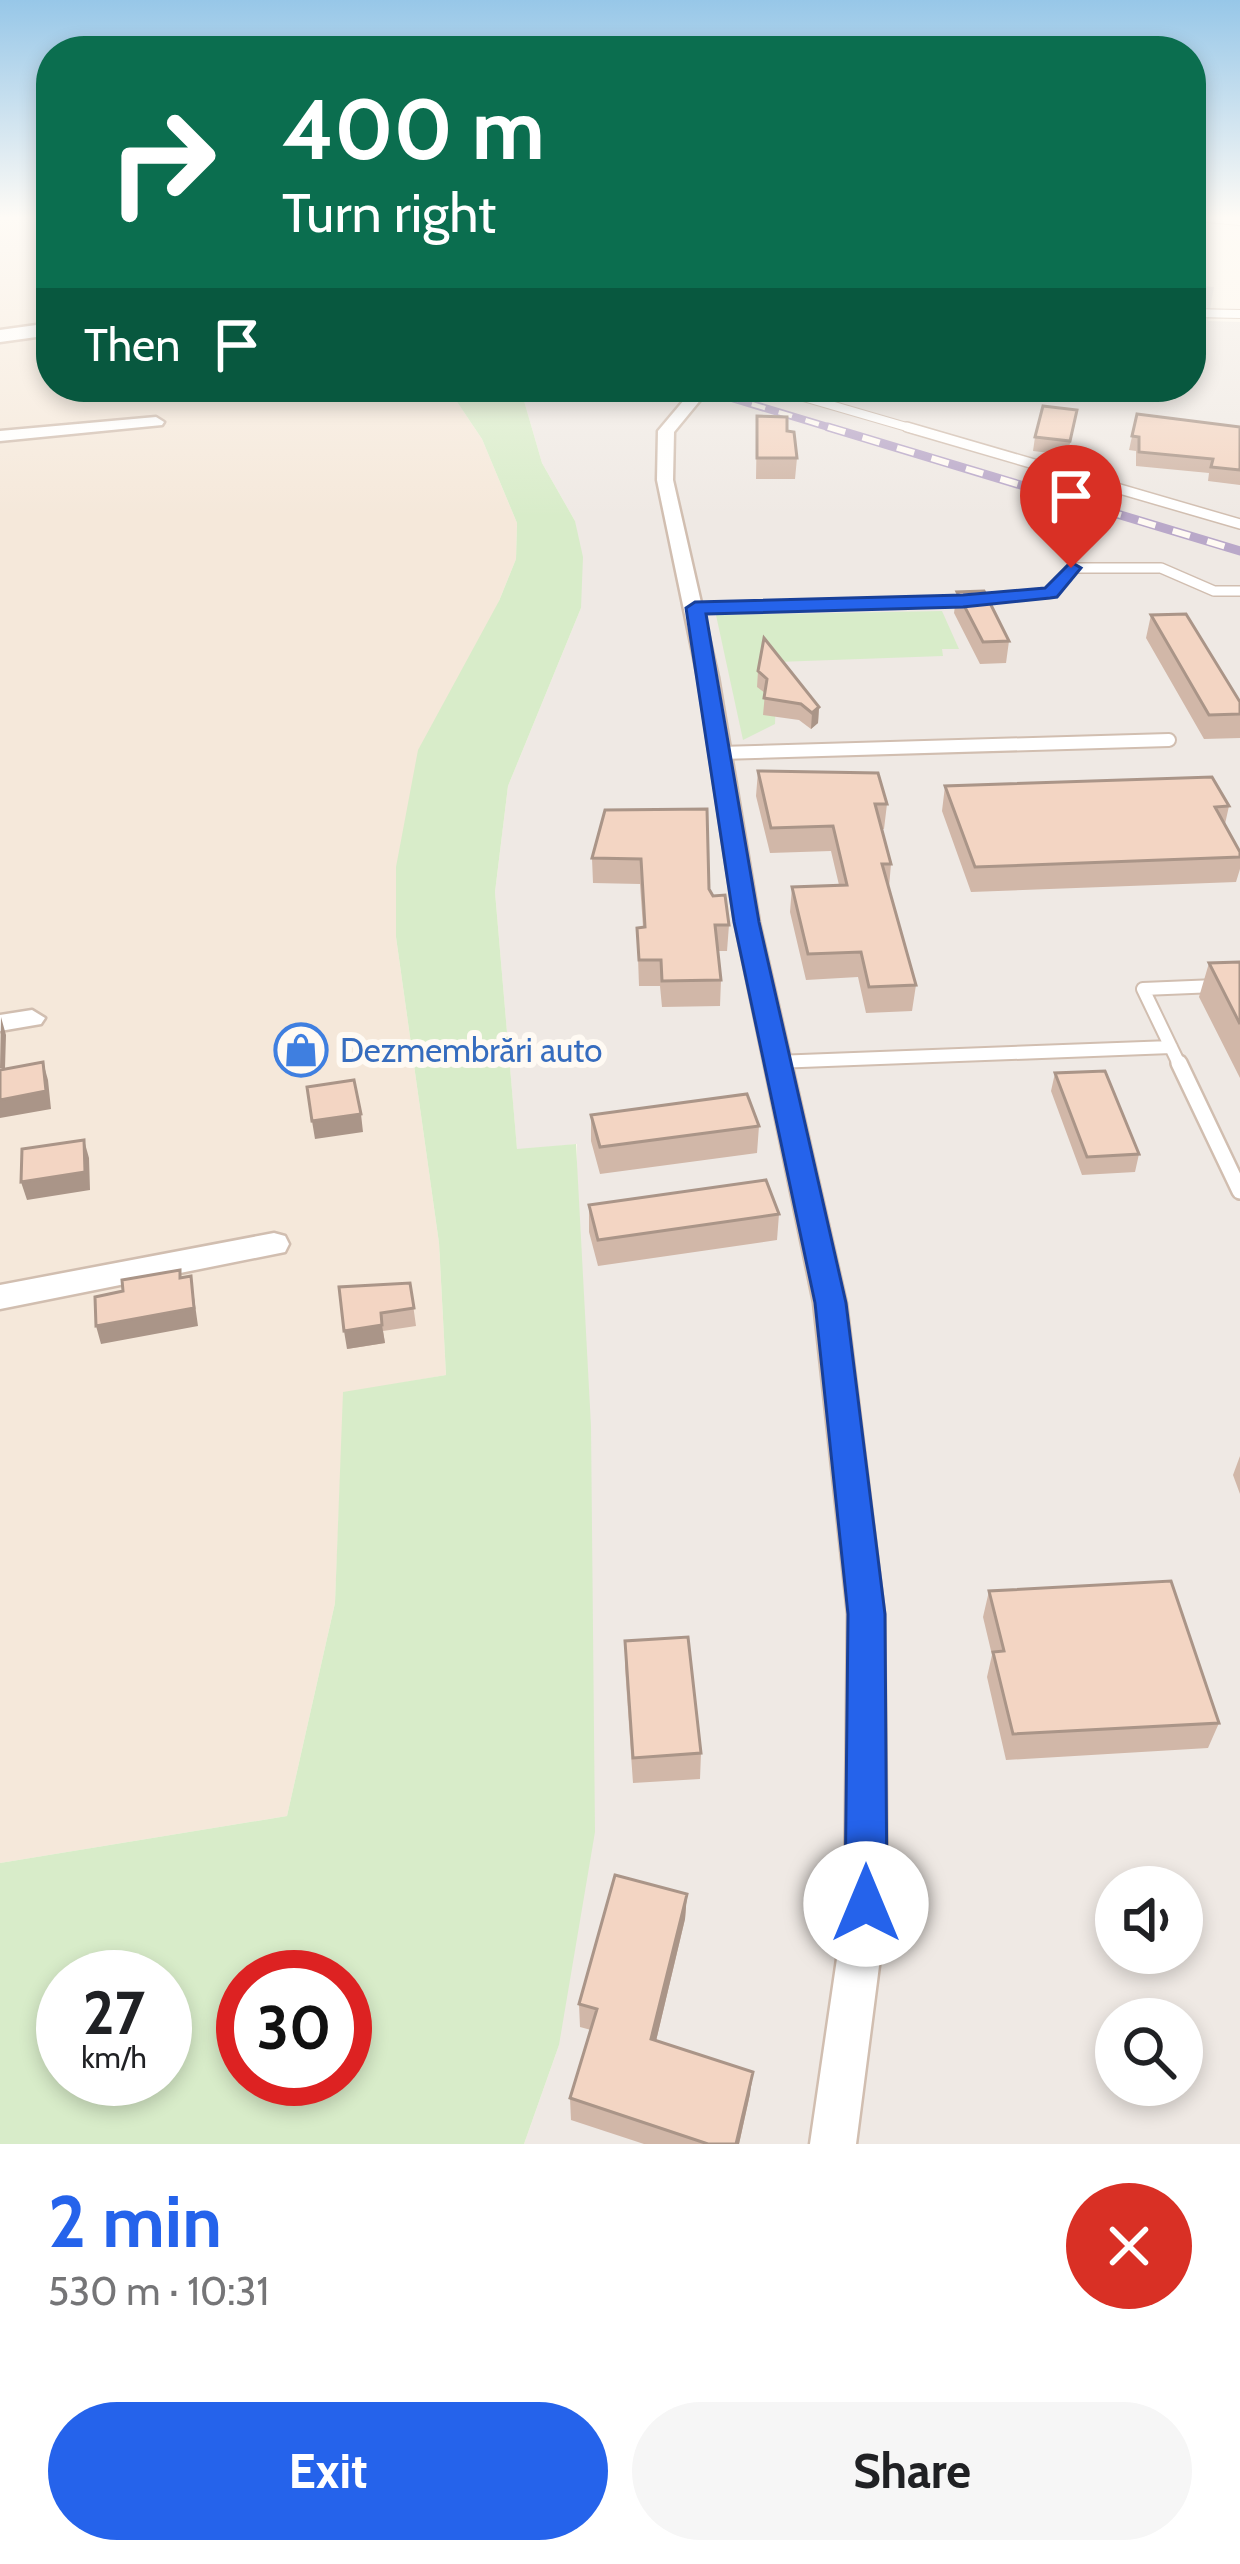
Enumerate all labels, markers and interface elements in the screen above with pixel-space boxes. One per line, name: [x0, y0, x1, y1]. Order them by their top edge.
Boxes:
text: 400 m: [282, 78, 545, 180]
icon: right: [84, 84, 240, 240]
text: Turn right: [282, 180, 496, 246]
icon: arrive: [204, 312, 270, 378]
text: Then: [84, 318, 180, 372]
pin: [1020, 445, 1122, 568]
icon: arrive: [1038, 463, 1104, 529]
shop icon: Dezmembrări auto: [273, 1022, 329, 1078]
place label: Dezmembrări auto: [340, 1030, 602, 1070]
position arrow: [803, 1841, 929, 1967]
map controls: [1095, 1866, 1203, 2106]
button: sound: [1095, 1866, 1203, 1974]
speed limit sign: 30: [216, 1950, 372, 2106]
text: 27: [83, 1976, 145, 2049]
button: search: [1095, 1998, 1203, 2106]
text: km/h: [81, 2039, 147, 2076]
text: 2 min: [48, 2178, 222, 2265]
button: close: [1066, 2183, 1192, 2309]
text: 530 m · 10:31: [48, 2267, 269, 2315]
button: Exit: [48, 2402, 608, 2540]
button: Share: [632, 2402, 1192, 2540]

